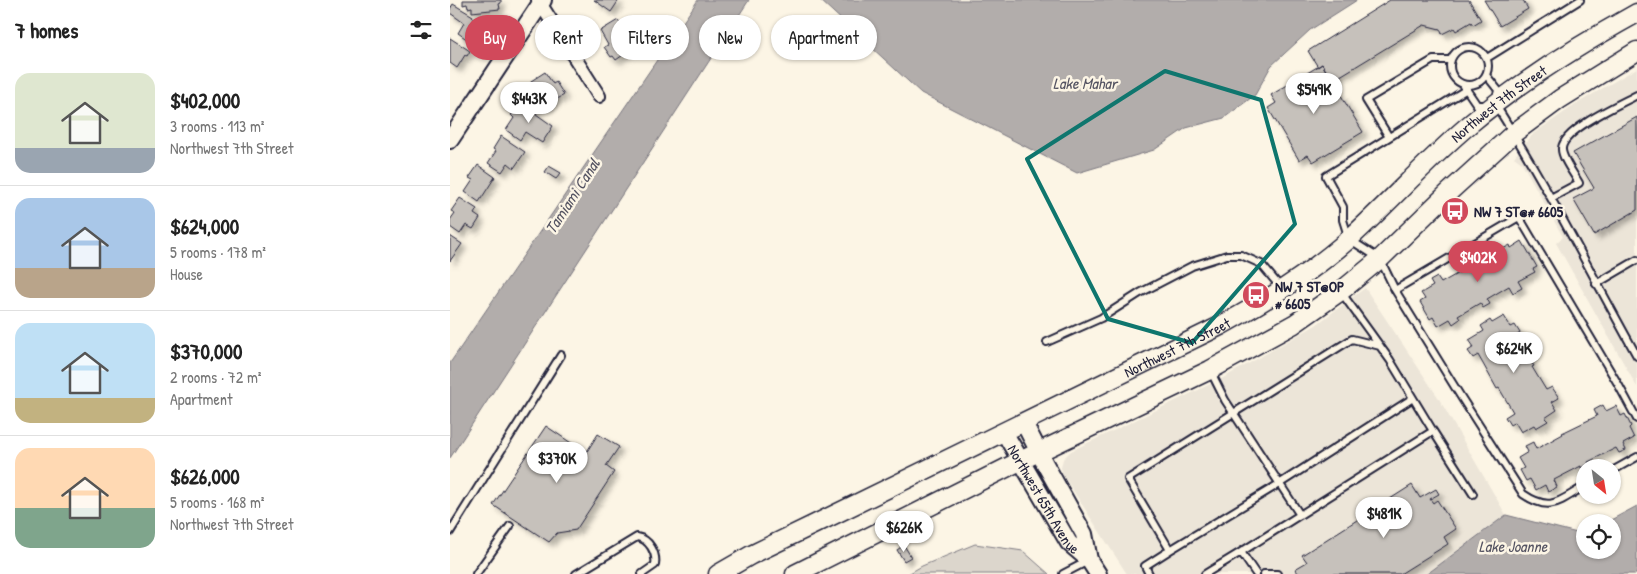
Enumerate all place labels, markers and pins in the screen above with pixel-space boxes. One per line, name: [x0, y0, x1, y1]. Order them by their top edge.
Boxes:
pin: $549K: [1279, 72, 1349, 115]
pin: $443K: [494, 82, 564, 124]
bus stop icon: NW 7 ST@# 6605: [1440, 196, 1470, 226]
place label: NW 7 ST@# 6605: [1474, 201, 1564, 222]
pin: $402K: [1443, 240, 1513, 283]
place label: NW 7 ST@OP # 6605: [1275, 276, 1344, 314]
bus stop icon: NW 7 ST@OP # 6605: [1241, 280, 1271, 310]
pin: $624K: [1479, 332, 1549, 374]
pin: $370K: [522, 442, 592, 484]
pin: $481K: [1349, 496, 1419, 539]
pin: $626K: [869, 510, 939, 553]

